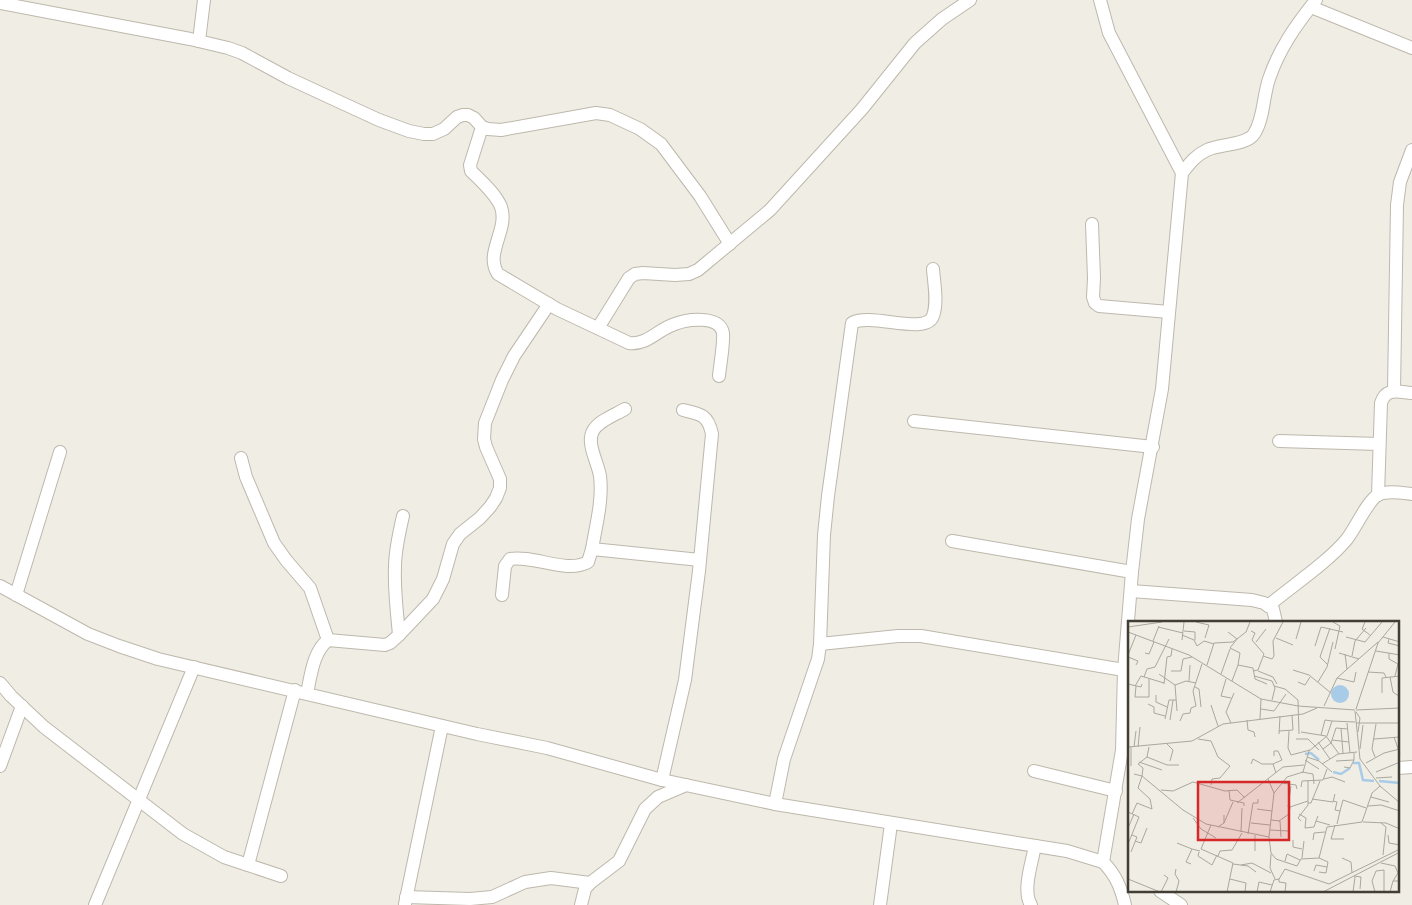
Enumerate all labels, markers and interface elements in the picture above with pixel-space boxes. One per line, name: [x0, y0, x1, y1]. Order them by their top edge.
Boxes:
inset map: [1128, 621, 1400, 892]

